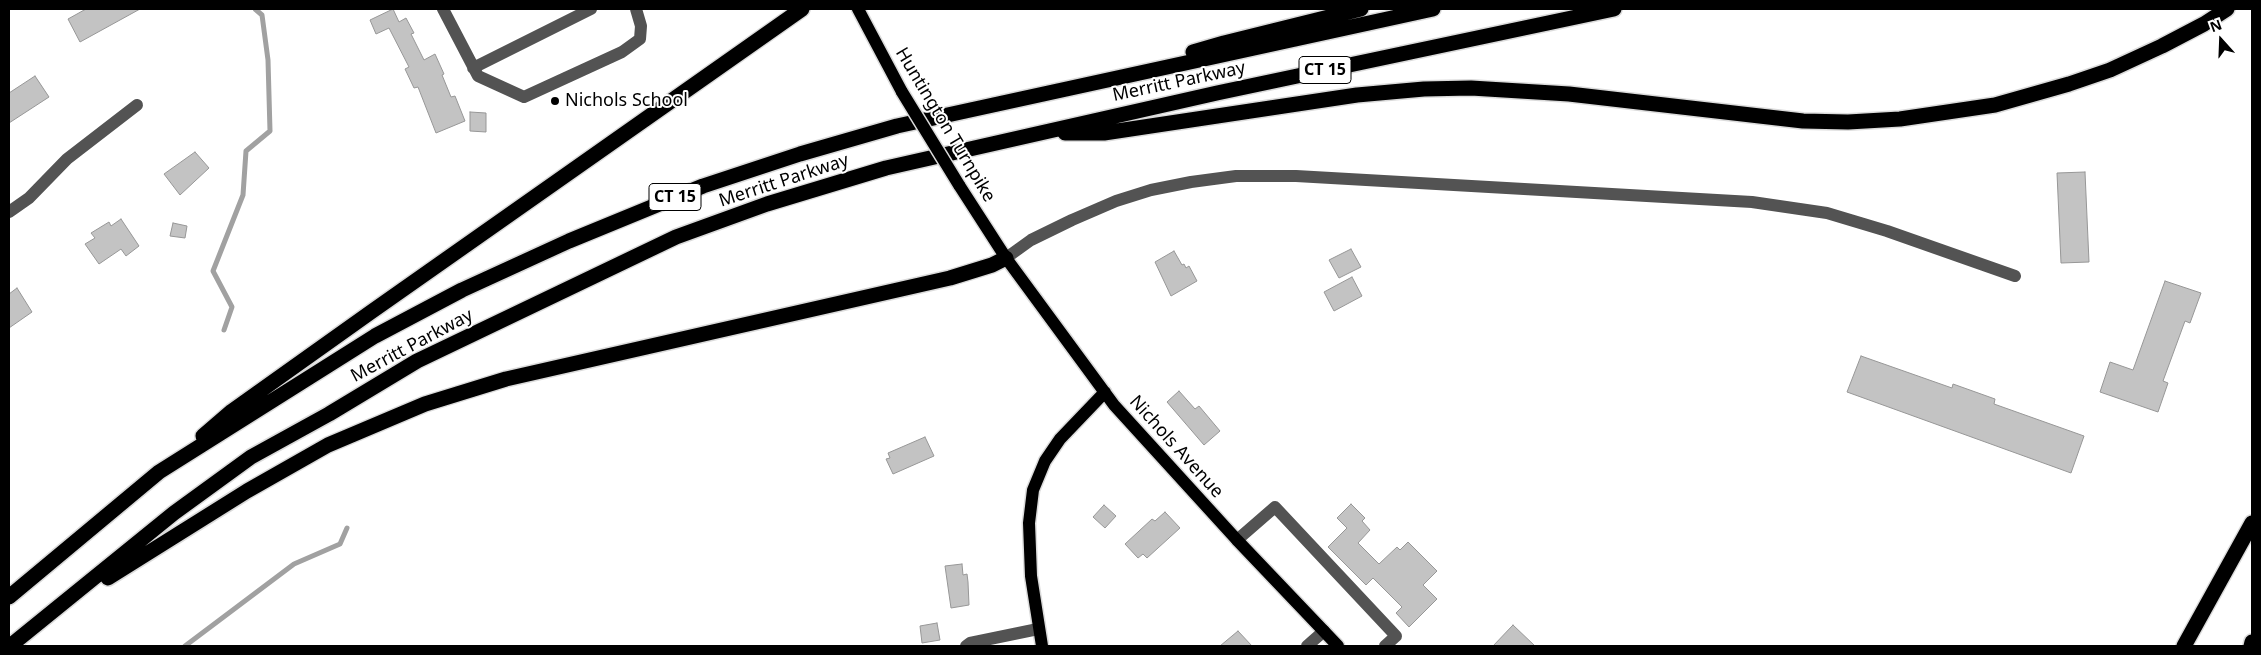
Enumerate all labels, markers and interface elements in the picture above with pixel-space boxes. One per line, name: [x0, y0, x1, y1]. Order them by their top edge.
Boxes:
north arrow: [2196, 15, 2246, 65]
text: N: [2207, 15, 2224, 36]
street label: Huntington Turnpike: [890, 44, 1000, 206]
road number: CT 15: [1299, 56, 1351, 84]
street label: Merritt Parkway: [1111, 57, 1247, 107]
place label: Nichols School: [565, 90, 688, 112]
marker: Nichols School: [549, 95, 561, 107]
street label: Merritt Parkway: [716, 150, 852, 212]
road number: CT 15: [649, 183, 701, 210]
street label: Merritt Parkway: [347, 305, 477, 387]
street label: Nichols Avenue: [1124, 391, 1228, 503]

